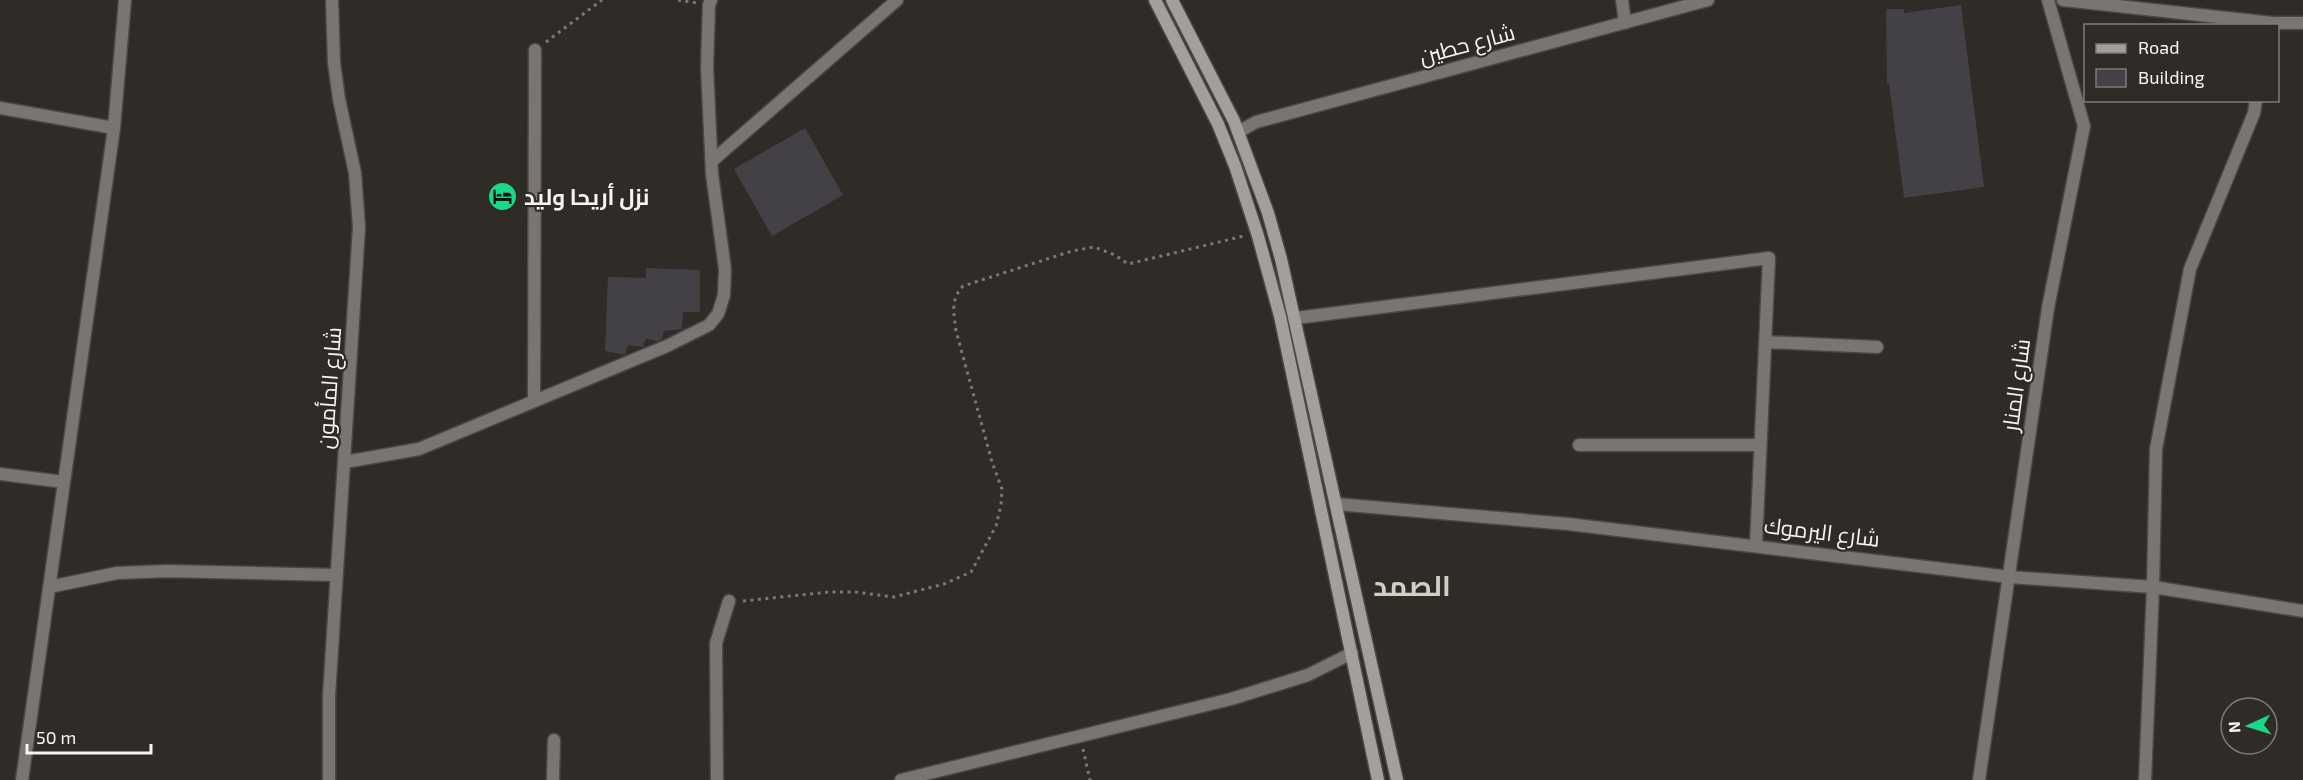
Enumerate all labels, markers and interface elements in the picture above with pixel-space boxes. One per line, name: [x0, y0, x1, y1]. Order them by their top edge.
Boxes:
street label: شارع حطين: [1416, 18, 1518, 71]
legend: [2084, 24, 2279, 102]
text: Road: [2138, 36, 2179, 58]
text: Building: [2138, 66, 2205, 88]
hotel icon: نزل أريحا وليد: [487, 181, 519, 213]
place label: نزل أريحا وليد: [524, 183, 649, 211]
street label: شارع المأمون: [311, 326, 348, 450]
street label: شارع المنار: [1995, 337, 2037, 435]
street label: شارع اليرموك: [1762, 511, 1882, 554]
district label: الصمد: [1373, 568, 1451, 602]
north arrow: [2219, 696, 2279, 756]
scale bar: [27, 717, 152, 755]
text: N: [2224, 721, 2243, 734]
text: 50 m: [36, 726, 76, 748]

